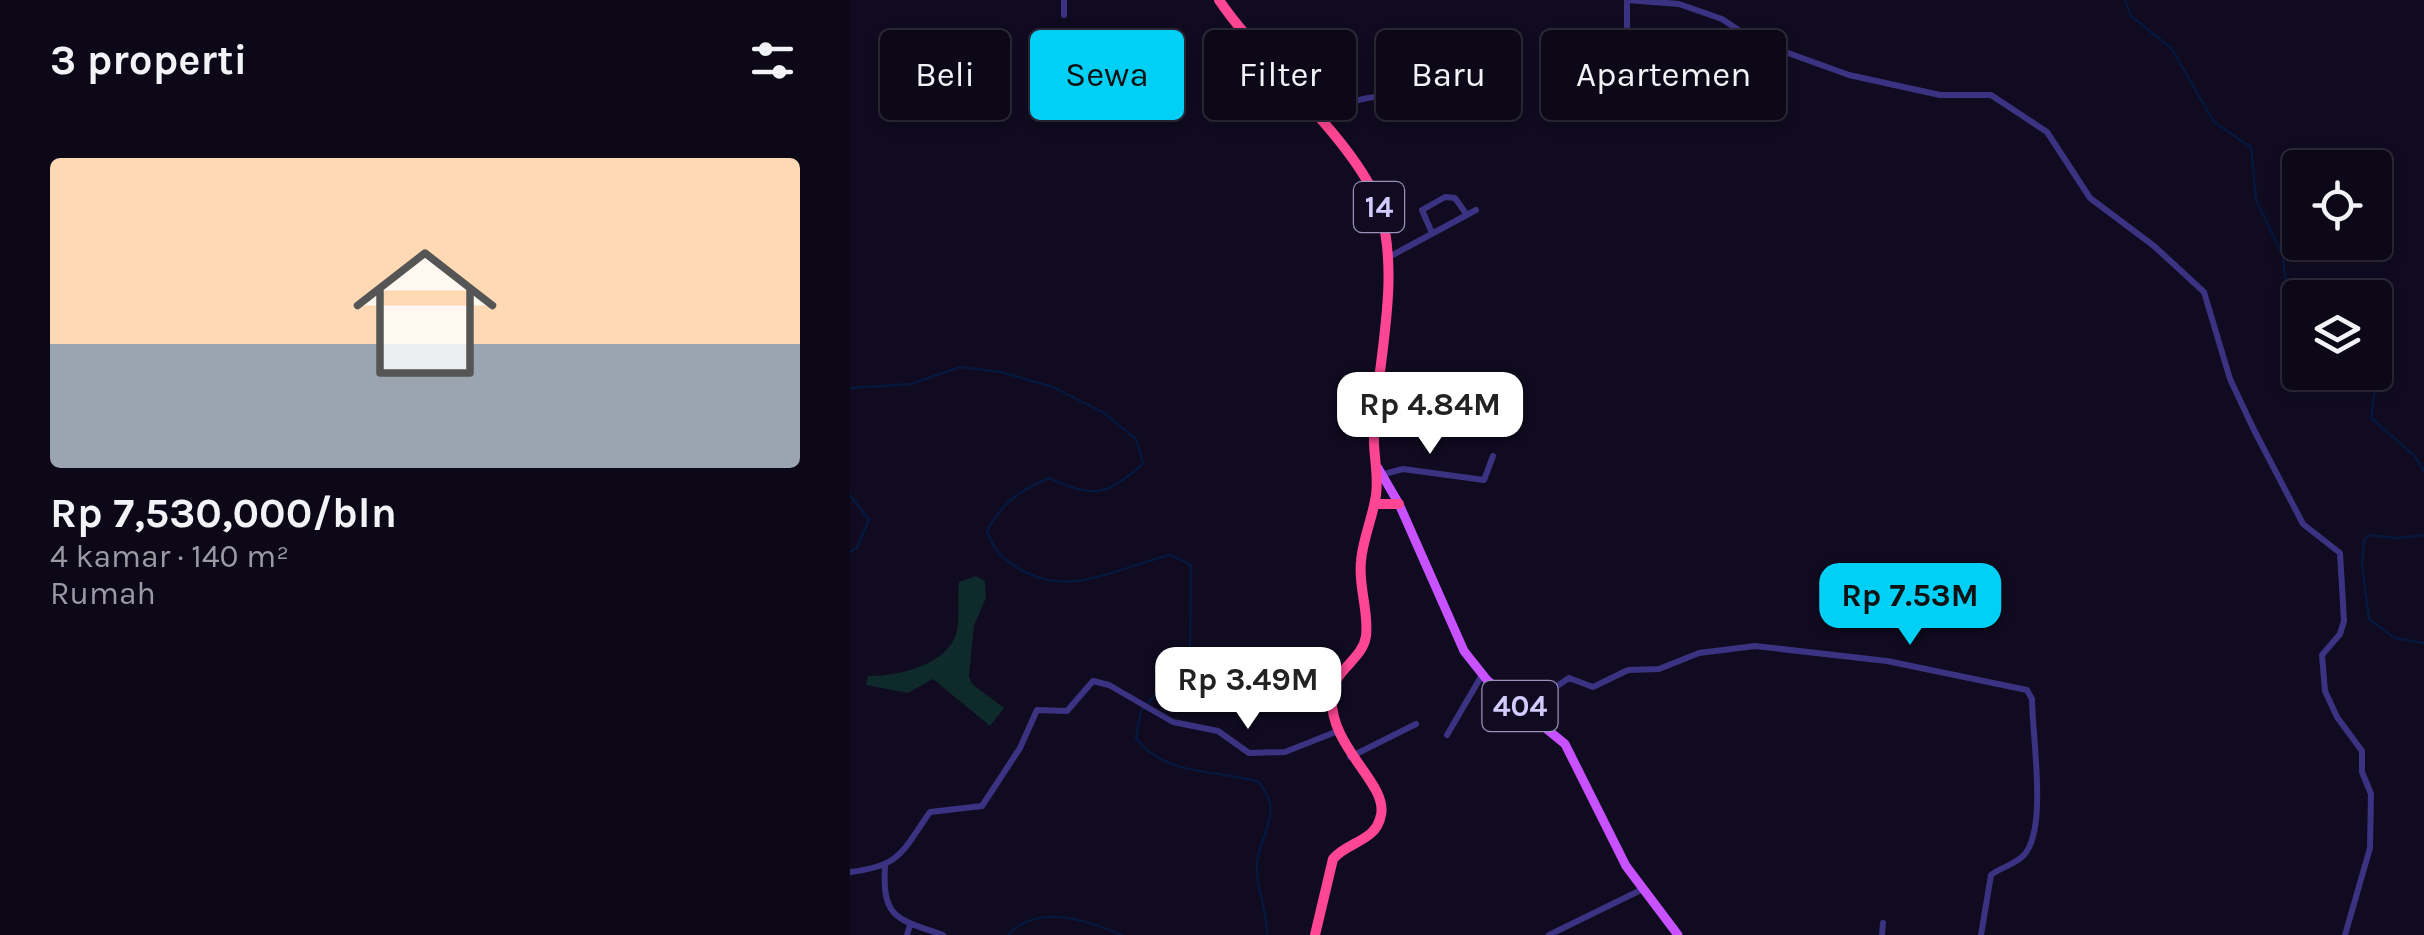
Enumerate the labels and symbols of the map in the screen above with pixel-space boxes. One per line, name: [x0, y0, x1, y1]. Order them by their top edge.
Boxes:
road number: 14: [1354, 182, 1404, 232]
pin: Rp 4.84M: [1327, 372, 1533, 457]
pin: Rp 7.53M: [1807, 563, 2013, 648]
pin: Rp 3.49M: [1145, 647, 1351, 732]
road number: 404: [1482, 681, 1558, 731]

